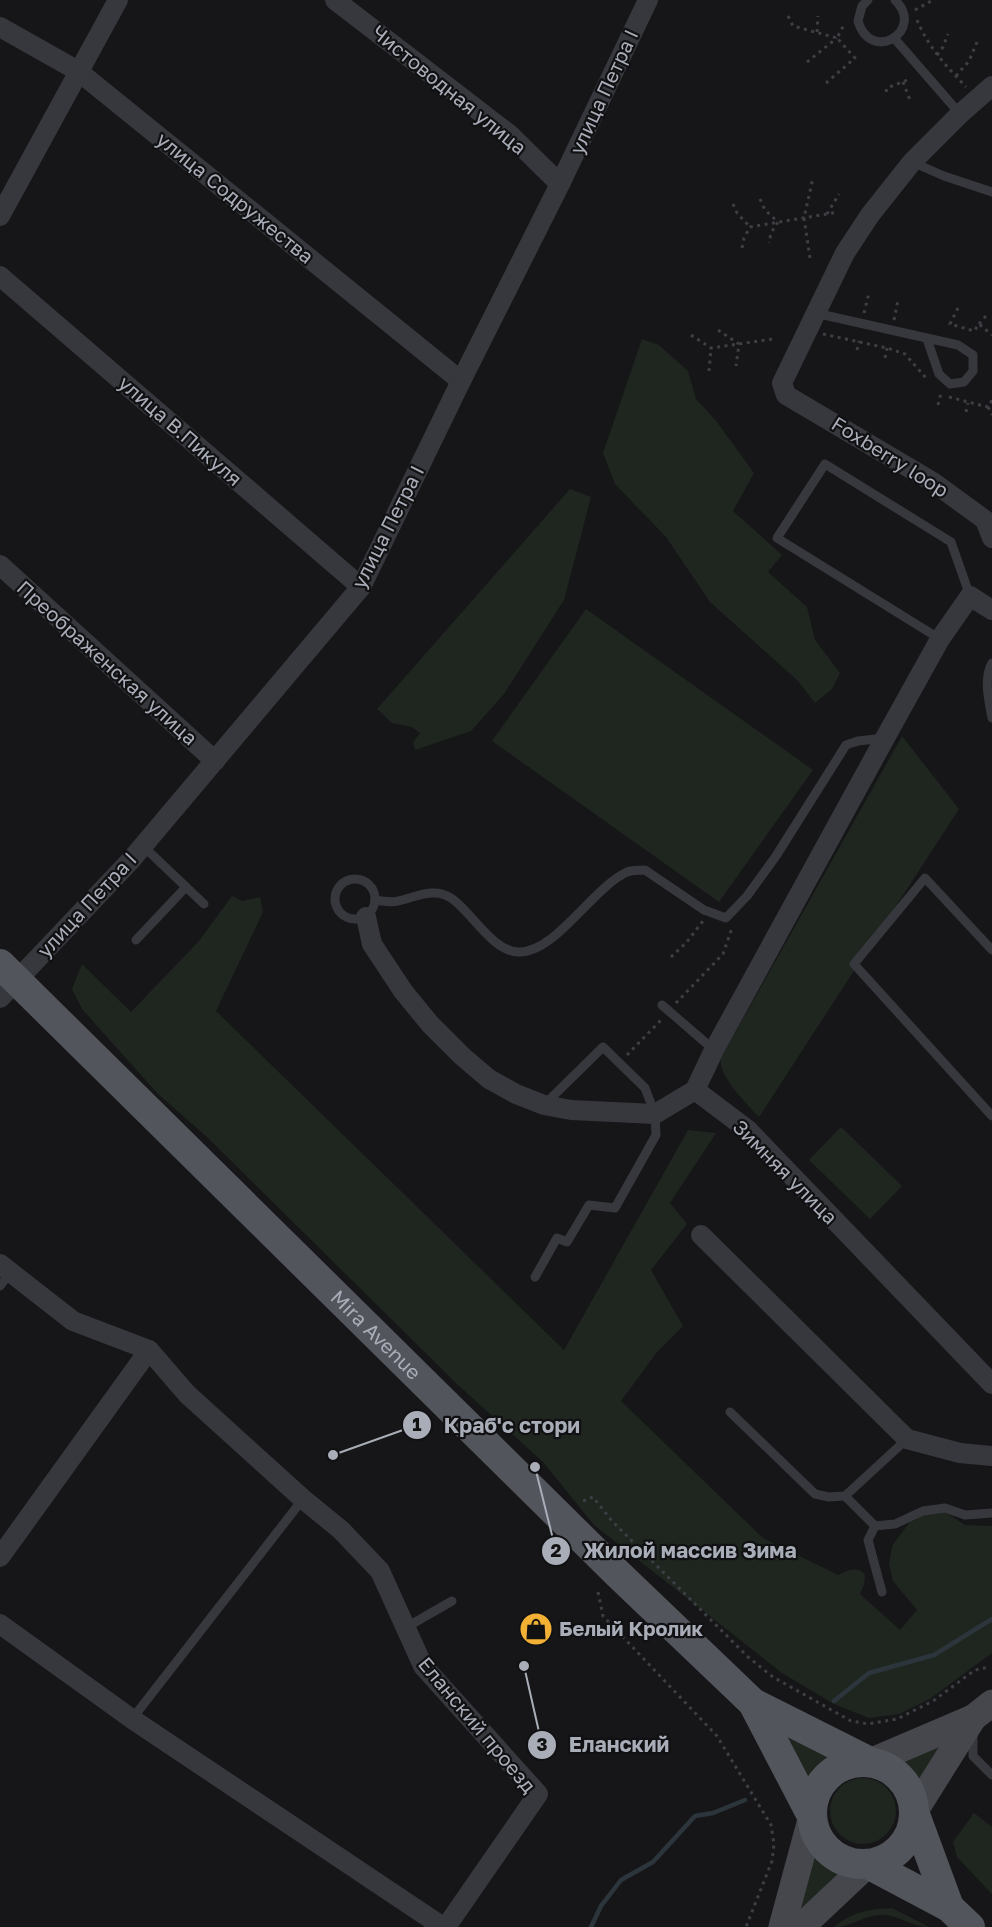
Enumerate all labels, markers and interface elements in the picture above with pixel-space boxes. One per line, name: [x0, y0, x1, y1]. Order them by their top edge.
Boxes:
street label: Чистоводная улица: [368, 20, 532, 159]
street label: улица Петра I: [564, 25, 642, 158]
street label: улица Содружества: [152, 127, 319, 268]
street label: улица В.Пикуля: [114, 370, 247, 490]
street label: Foxberry loop: [828, 411, 953, 502]
street label: улица Петра I: [346, 461, 428, 592]
street label: Преображенская улица: [13, 575, 203, 750]
street label: улица Петра I: [32, 847, 141, 962]
street label: Зимняя улица: [728, 1114, 843, 1229]
street label: Mira Avenue: [326, 1285, 427, 1384]
callout: Краб'с стори: [402, 1406, 592, 1445]
text: Краб'с стори: [444, 1412, 580, 1438]
text: 1: [412, 1413, 422, 1435]
callout: Жилой массив Зима: [541, 1531, 809, 1570]
text: Жилой массив Зима: [583, 1537, 797, 1563]
text: 2: [551, 1539, 562, 1561]
shop icon: Белый Кролик: [518, 1611, 554, 1647]
place label: Белый Кролик: [559, 1616, 703, 1640]
street label: Еланский проезд: [414, 1652, 542, 1797]
callout: Еланский: [527, 1725, 682, 1764]
text: Еланский: [569, 1731, 669, 1757]
text: 3: [537, 1733, 548, 1755]

